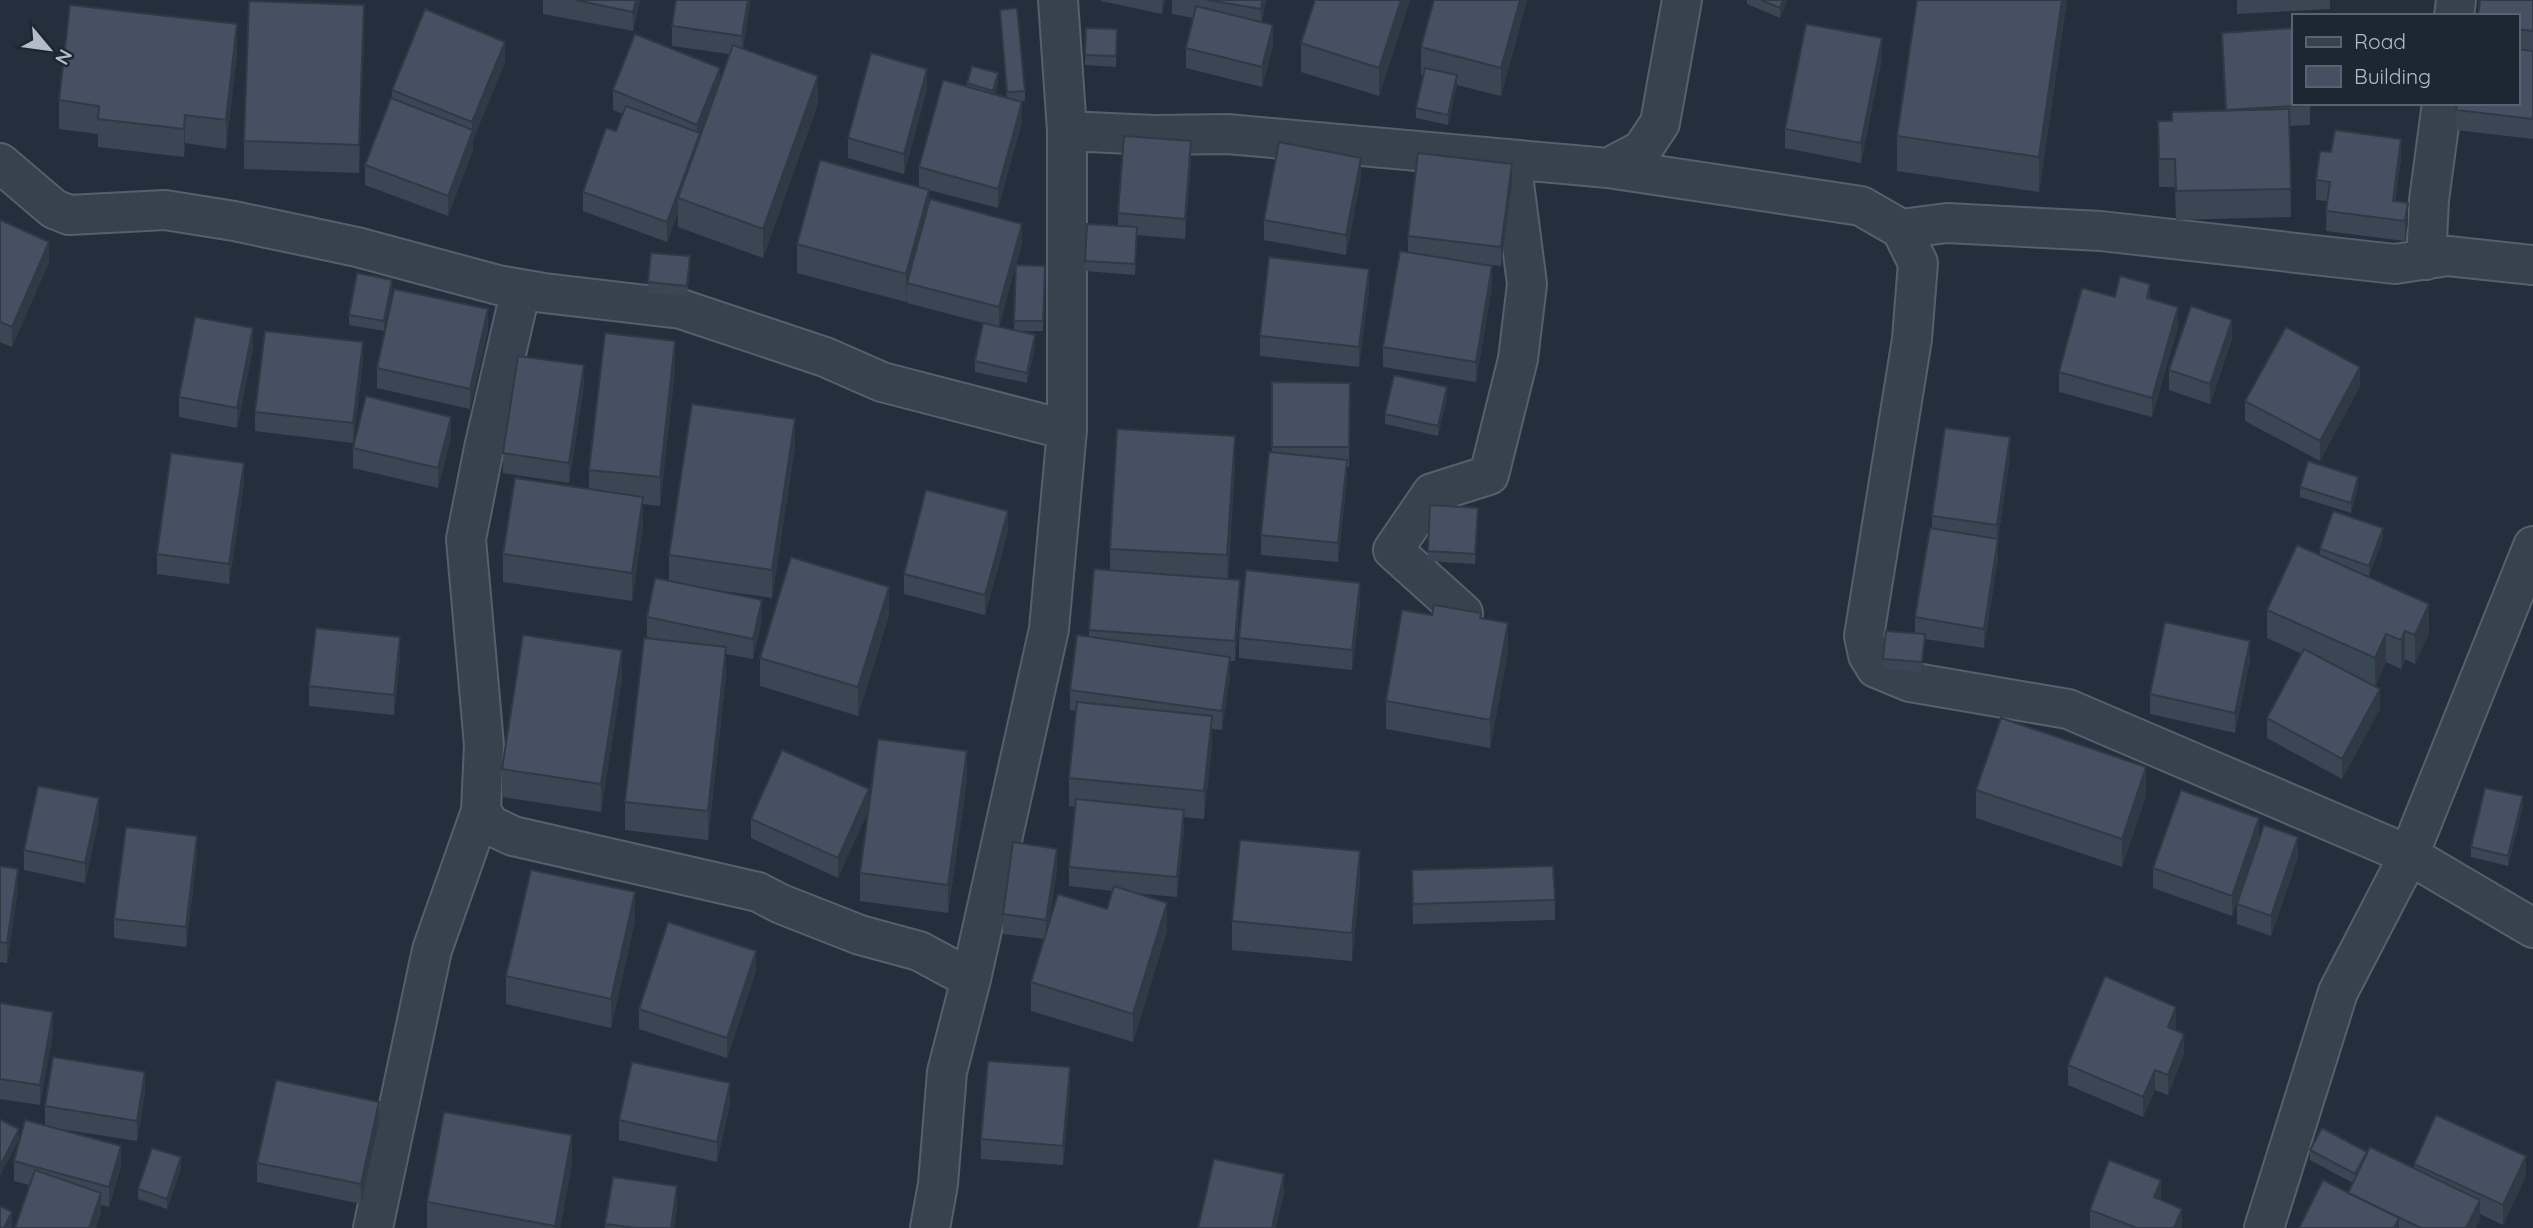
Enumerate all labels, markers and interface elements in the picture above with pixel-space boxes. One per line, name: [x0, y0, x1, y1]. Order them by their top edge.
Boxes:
north arrow: [14, 14, 84, 84]
legend: [2292, 14, 2519, 105]
text: Road: [2354, 28, 2406, 54]
text: N: [50, 45, 78, 69]
text: Building: [2354, 63, 2431, 89]

